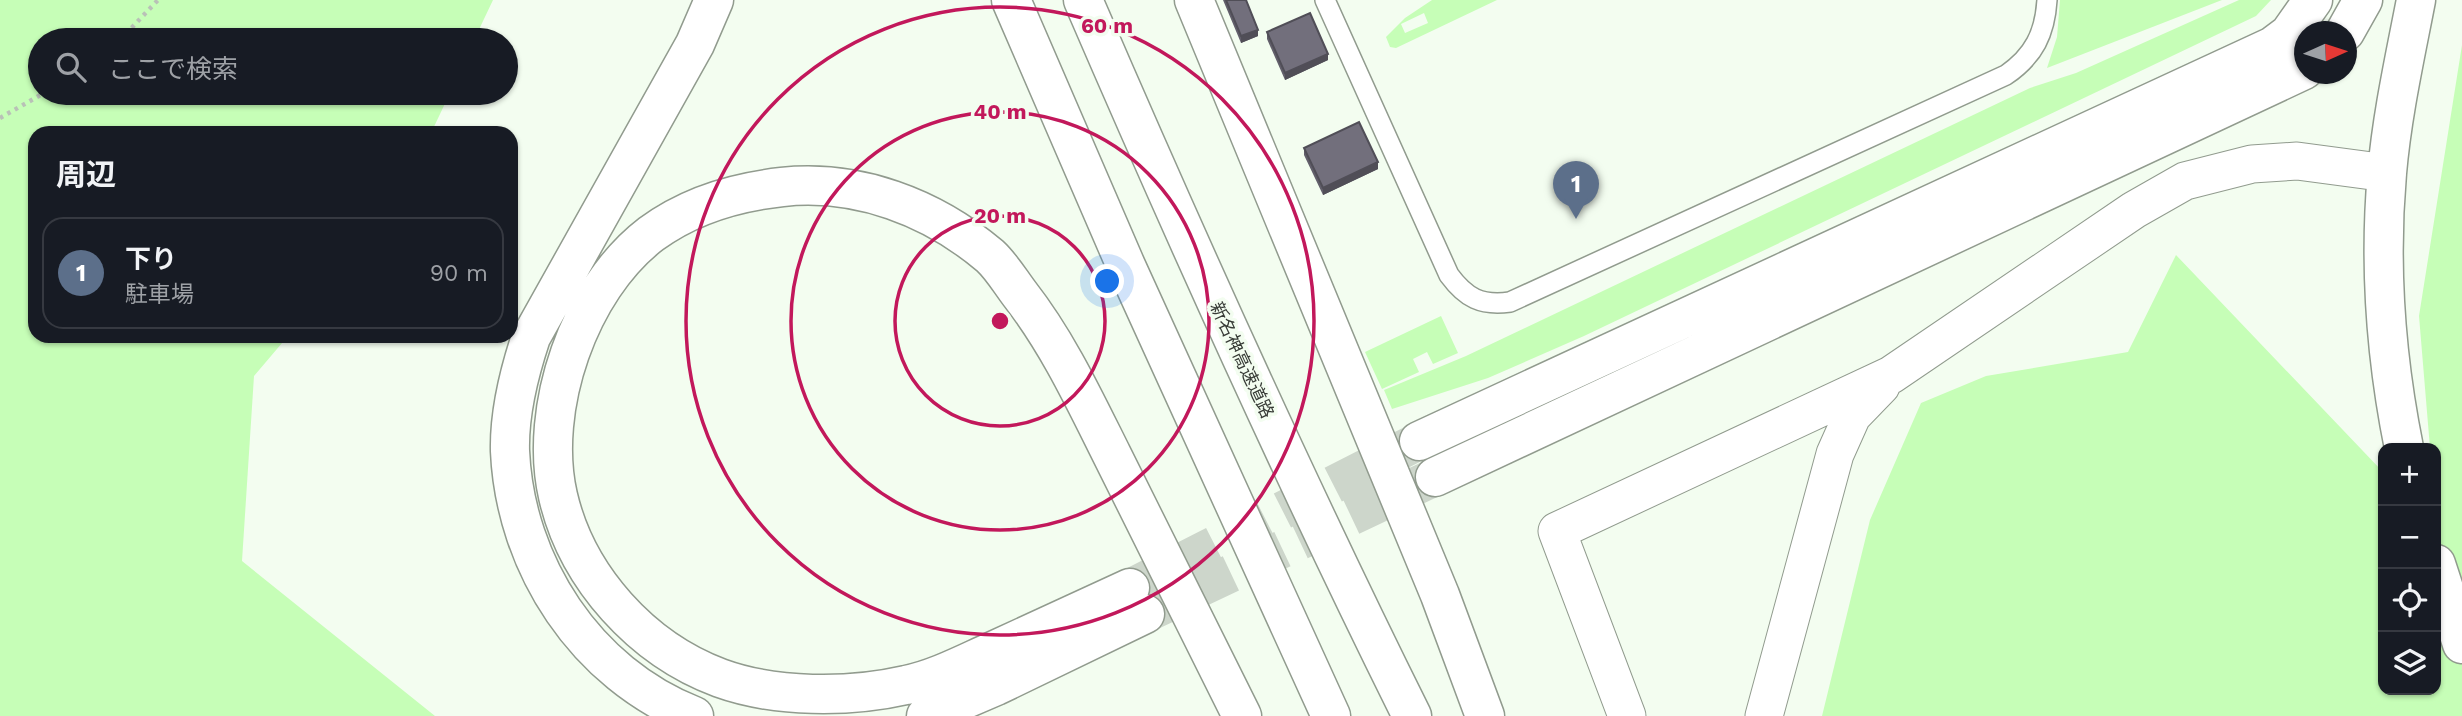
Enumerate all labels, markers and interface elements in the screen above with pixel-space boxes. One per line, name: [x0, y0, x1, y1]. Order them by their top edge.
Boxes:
text: 60 m: [1081, 13, 1133, 38]
north arrow: [2294, 21, 2357, 84]
search box: [28, 28, 518, 105]
icon: search: [52, 48, 90, 86]
text: ここで検索: [108, 54, 238, 84]
text: 40 m: [974, 99, 1026, 124]
text: 周辺: [56, 157, 116, 192]
pin: 1: [1553, 161, 1599, 219]
text: 20 m: [974, 203, 1026, 228]
text: 下り: [125, 244, 177, 274]
text: 1: [76, 260, 86, 287]
text: 90 m: [430, 260, 488, 287]
your location: [1090, 264, 1124, 298]
text: 駐車場: [125, 281, 194, 308]
street label: 新名神高速道路: [1206, 298, 1279, 421]
centre of rings: [988, 309, 1012, 333]
map controls: [2378, 443, 2441, 695]
button: +: [2378, 443, 2441, 506]
button: −: [2378, 506, 2441, 569]
button: locate: [2378, 569, 2441, 632]
button: layers: [2378, 632, 2441, 695]

